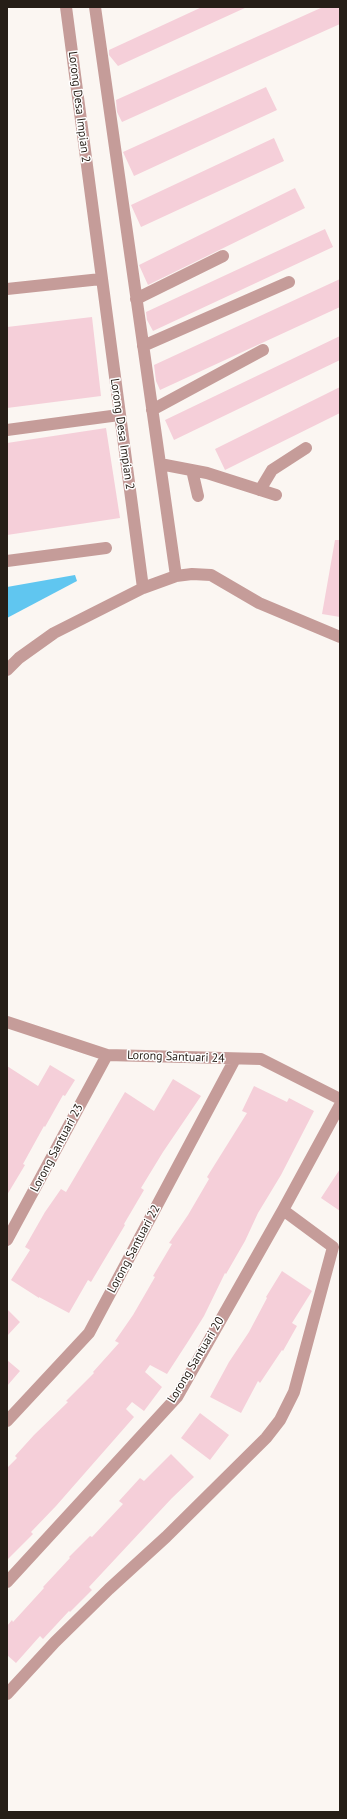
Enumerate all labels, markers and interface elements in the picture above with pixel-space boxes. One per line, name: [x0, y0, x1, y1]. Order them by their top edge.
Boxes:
street label: Lorong Desa Impian 2: [65, 51, 93, 163]
street label: Lorong Desa Impian 2: [107, 378, 137, 490]
street label: Lorong Santuari 24: [127, 1048, 225, 1066]
street label: Lorong Santuari 23: [28, 1102, 86, 1194]
street label: Lorong Santuari 22: [105, 1203, 163, 1295]
street label: Lorong Santuari 20: [165, 1314, 227, 1406]

